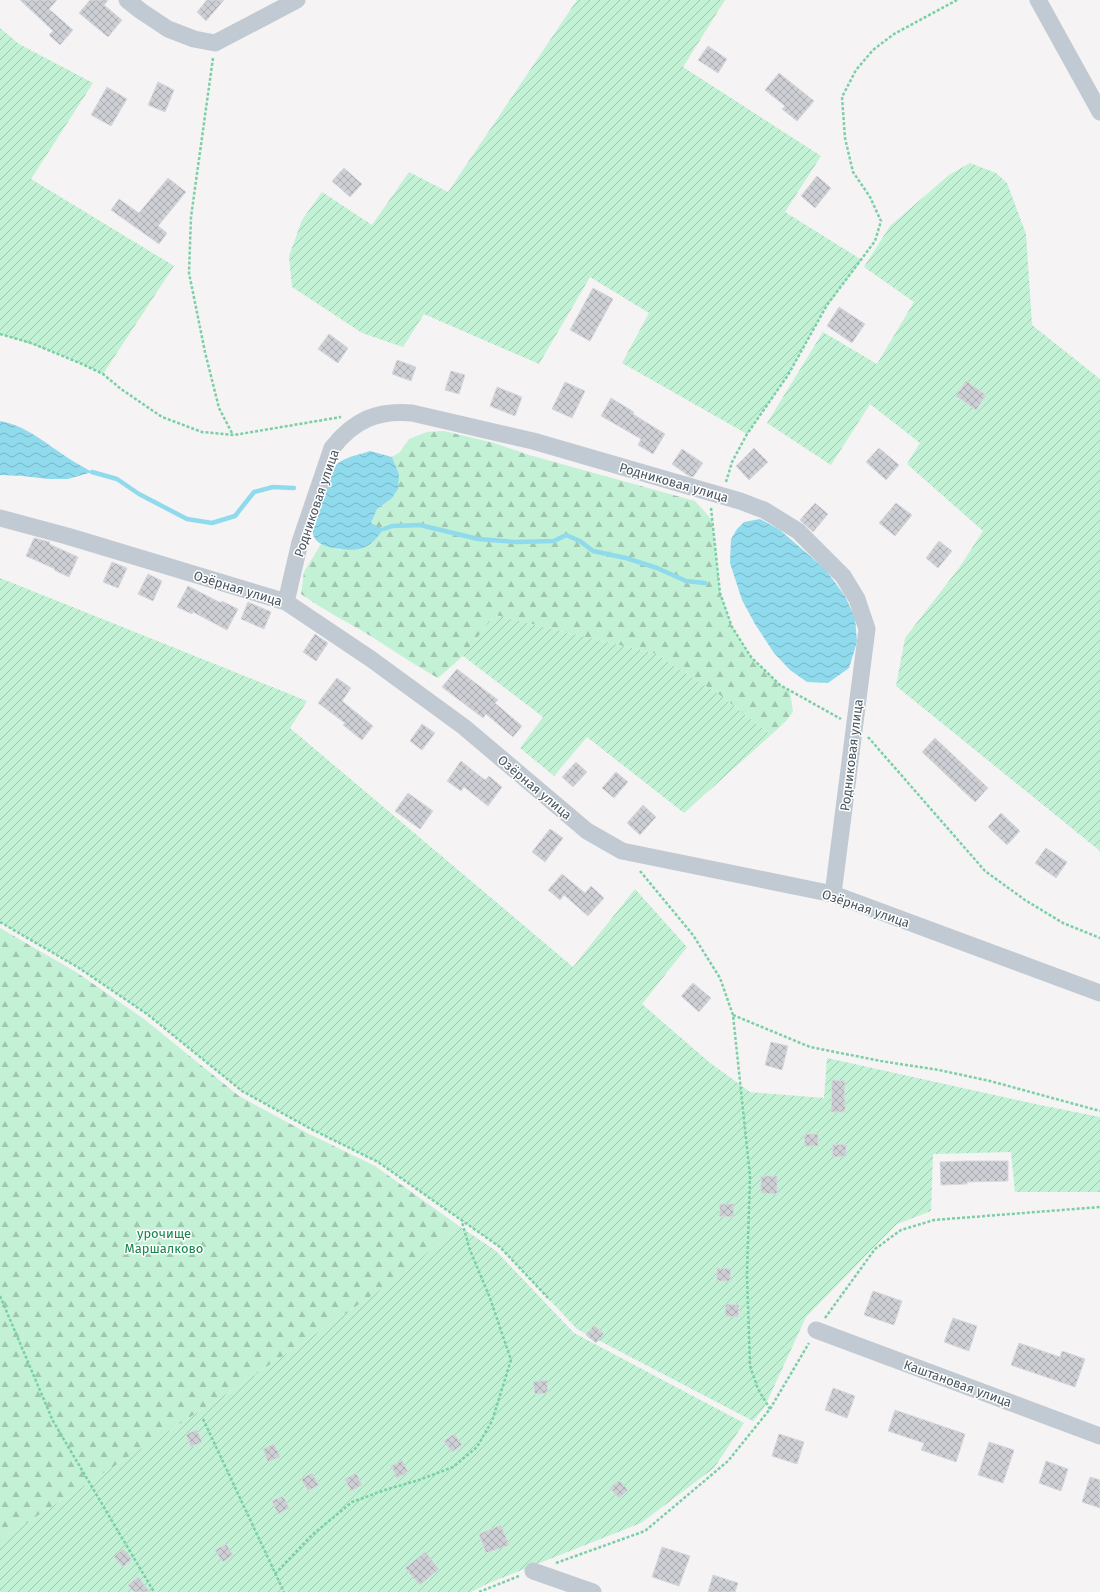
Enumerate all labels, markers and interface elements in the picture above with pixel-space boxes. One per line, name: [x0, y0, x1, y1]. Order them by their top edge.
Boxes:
street label: Родниковая улица: [291, 447, 342, 559]
street label: Родниковая улица: [618, 460, 730, 505]
street label: Озёрная улица: [192, 568, 284, 609]
street label: Родниковая улица: [837, 698, 866, 812]
street label: Озёрная улица: [495, 752, 575, 823]
street label: Озёрная улица: [820, 886, 912, 930]
park label: урочище Маршалково: [125, 1226, 203, 1256]
street label: Каштановая улица: [902, 1357, 1014, 1410]

